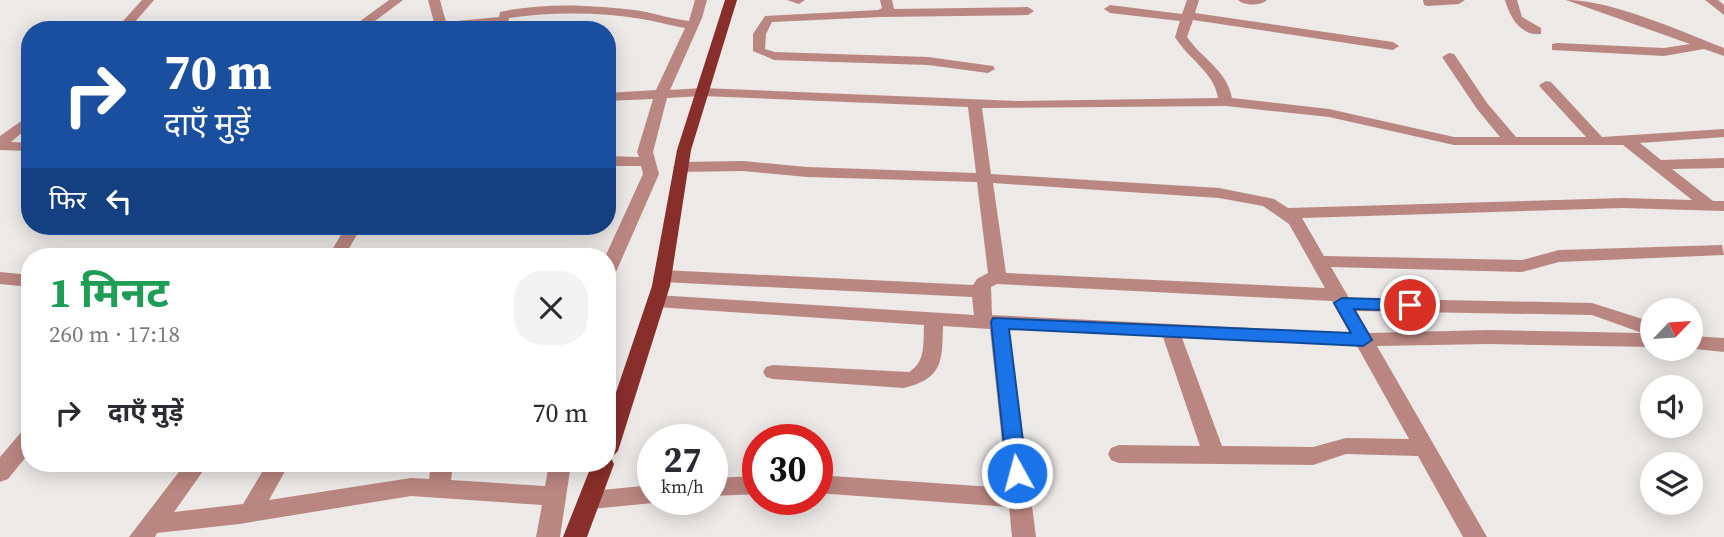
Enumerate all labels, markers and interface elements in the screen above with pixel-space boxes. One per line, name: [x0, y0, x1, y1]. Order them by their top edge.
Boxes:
text: 70 m: [164, 38, 272, 105]
icon: right: [49, 49, 140, 140]
text: दाएँ मुड़ें: [164, 102, 251, 146]
text: फिर: [49, 182, 86, 218]
icon: left: [100, 182, 138, 220]
text: 1 मिनट: [49, 263, 169, 321]
button: close: [514, 271, 588, 345]
pin: [1380, 275, 1440, 335]
icon: arrive: [1391, 286, 1429, 324]
north arrow: [1640, 298, 1703, 360]
map controls: [1640, 298, 1703, 515]
text: 260 m · 17:18: [49, 318, 180, 350]
button: sound: [1640, 375, 1703, 438]
icon: right: [49, 394, 87, 432]
text: दाएँ मुड़ें: [108, 394, 183, 430]
text: 70 m: [533, 395, 588, 431]
speed limit sign: 30: [742, 424, 833, 515]
text: 27: [664, 436, 701, 484]
position arrow: [980, 436, 1054, 510]
button: layers: [1640, 452, 1703, 515]
text: km/h: [661, 474, 704, 499]

